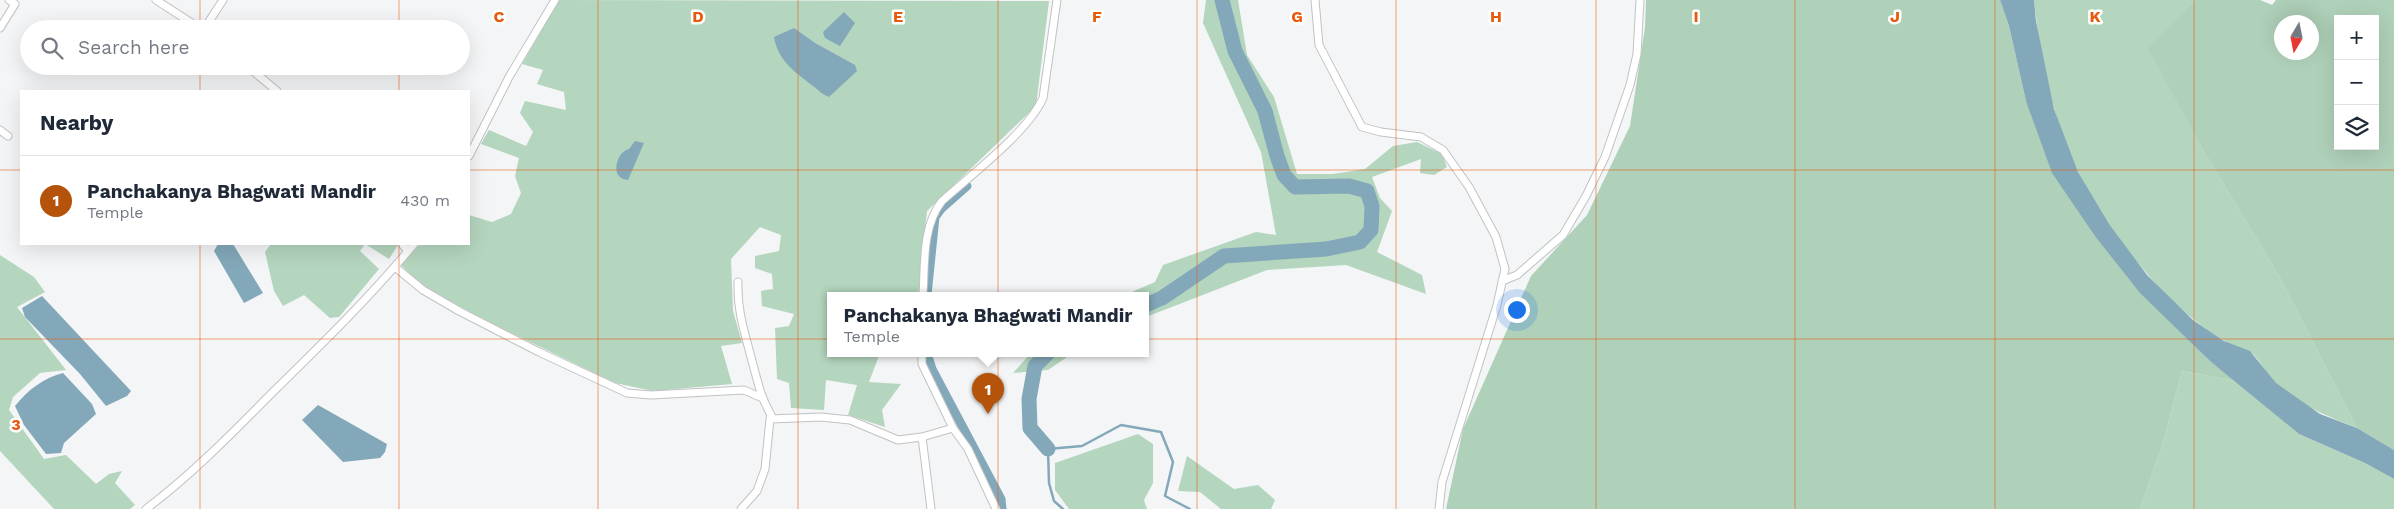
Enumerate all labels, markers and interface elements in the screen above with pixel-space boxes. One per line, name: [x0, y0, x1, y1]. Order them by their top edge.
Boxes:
text: C: [494, 7, 505, 26]
text: D: [692, 7, 704, 26]
text: E: [893, 7, 903, 26]
text: F: [1092, 7, 1102, 26]
text: G: [1291, 7, 1303, 26]
text: H: [1490, 7, 1502, 26]
text: I: [1693, 7, 1699, 26]
text: J: [1890, 7, 1900, 26]
text: K: [2089, 7, 2101, 26]
north arrow: [2274, 15, 2319, 60]
map controls: [2334, 15, 2379, 150]
button: +: [2334, 15, 2379, 60]
search box: [20, 20, 470, 75]
icon: search: [38, 34, 66, 62]
text: Search here: [78, 36, 189, 59]
button: −: [2334, 60, 2379, 105]
button: layers: [2334, 105, 2379, 150]
text: Nearby: [40, 110, 113, 135]
text: Panchakanya Bhagwati Mandir: [87, 180, 376, 203]
text: 1: [53, 191, 59, 210]
text: 430 m: [400, 191, 450, 210]
text: Temple: [87, 203, 144, 222]
popup: [827, 292, 1149, 357]
your location: [1504, 297, 1530, 323]
text: Panchakanya Bhagwati Mandir: [844, 304, 1132, 327]
text: Temple: [844, 327, 900, 346]
pin: 1: [972, 373, 1004, 414]
text: 3: [11, 415, 21, 434]

